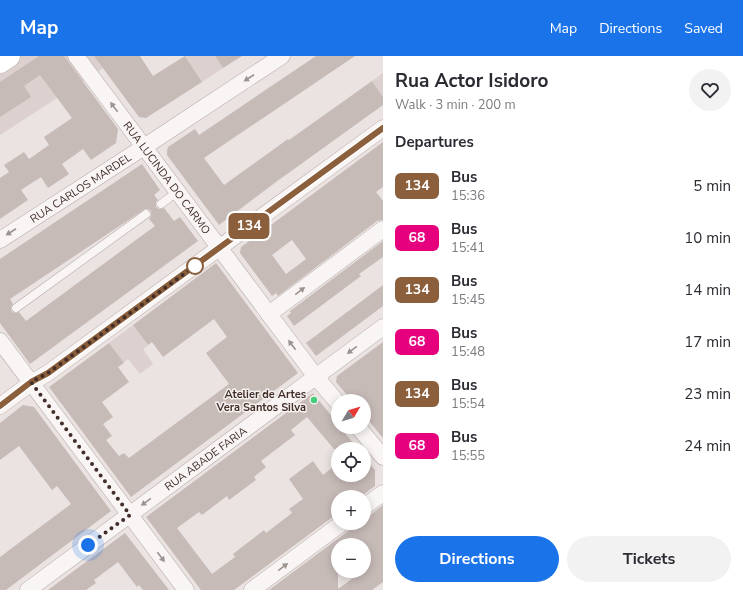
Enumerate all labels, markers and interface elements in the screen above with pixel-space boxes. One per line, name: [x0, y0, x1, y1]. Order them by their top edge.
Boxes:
text: Map: [20, 15, 58, 41]
text: Map: [550, 19, 577, 38]
text: Directions: [599, 19, 662, 38]
text: Saved: [684, 19, 723, 38]
text: Rua Actor Isidoro: [395, 68, 548, 94]
button: heart: [689, 69, 731, 111]
one-way arrow: [243, 74, 255, 81]
text: Walk · 3 min · 200 m: [395, 96, 516, 114]
one-way arrow: [110, 102, 118, 112]
street label: RUA LUCINDA DO CARMO: [120, 118, 214, 237]
text: Departures: [395, 132, 474, 152]
street label: RUA CARLOS MARDEL: [27, 150, 134, 226]
text: Bus: [451, 167, 477, 187]
text: 134: [404, 176, 430, 195]
text: 5 min: [693, 176, 731, 196]
text: 15:36: [451, 187, 485, 205]
line badge: 134: [226, 213, 272, 239]
text: 134: [236, 216, 262, 235]
text: Bus: [451, 219, 477, 239]
text: 68: [409, 228, 425, 247]
text: 10 min: [684, 228, 731, 248]
one-way arrow: [5, 229, 17, 236]
text: 15:41: [451, 239, 485, 257]
unlabelled marker: [186, 257, 204, 275]
text: Bus: [451, 271, 477, 291]
text: 134: [404, 280, 430, 299]
text: 14 min: [684, 280, 731, 300]
one-way arrow: [295, 287, 306, 295]
text: 15:45: [451, 291, 485, 309]
text: Bus: [451, 323, 477, 343]
text: 68: [409, 332, 425, 351]
text: 17 min: [684, 332, 731, 352]
one-way arrow: [288, 340, 297, 351]
text: 15:48: [451, 343, 485, 361]
one-way arrow: [346, 346, 357, 354]
text: Bus: [451, 375, 477, 395]
text: 134: [404, 384, 430, 403]
text: 23 min: [684, 384, 731, 404]
place label: Atelier de Artes Vera Santos Silva: [216, 387, 306, 415]
north arrow: [331, 394, 371, 434]
map controls: [331, 394, 371, 578]
marker: Atelier de Artes Vera Santos Silva: [309, 395, 319, 405]
text: 15:54: [451, 395, 485, 413]
street label: RUA ABADE FARIA: [161, 423, 250, 494]
text: Bus: [451, 427, 477, 447]
text: 68: [409, 436, 425, 455]
text: 24 min: [684, 436, 731, 456]
button: locate: [331, 442, 371, 482]
text: 15:55: [451, 447, 485, 465]
button: +: [331, 490, 371, 530]
one-way arrow: [141, 498, 151, 506]
your location: [78, 535, 98, 555]
button: Directions: [395, 536, 559, 582]
button: Tickets: [567, 536, 731, 582]
button: −: [331, 538, 371, 578]
one-way arrow: [157, 552, 165, 562]
one-way arrow: [278, 563, 288, 571]

